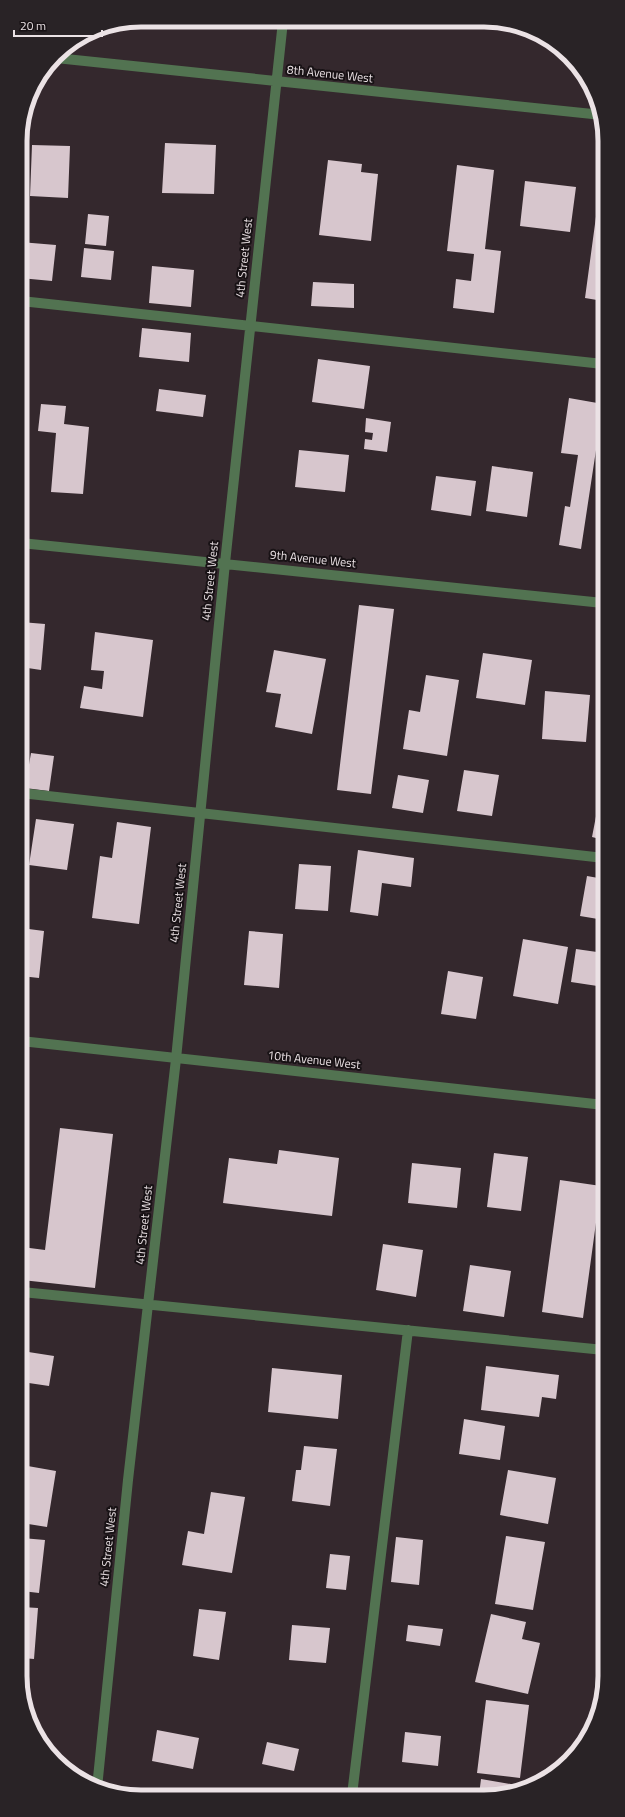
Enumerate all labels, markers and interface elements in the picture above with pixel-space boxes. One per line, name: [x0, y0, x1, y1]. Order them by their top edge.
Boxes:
scale bar: [14, 12, 102, 38]
text: 20 m: [20, 16, 46, 35]
street label: 8th Avenue West: [286, 60, 375, 88]
street label: 4th Street West: [230, 216, 257, 299]
street label: 4th Street West: [196, 539, 223, 622]
street label: 9th Avenue West: [269, 545, 358, 573]
street label: 4th Street West: [164, 861, 191, 944]
street label: 10th Avenue West: [267, 1045, 362, 1074]
street label: 4th Street West: [130, 1183, 157, 1266]
street label: 4th Street West: [94, 1505, 121, 1588]

